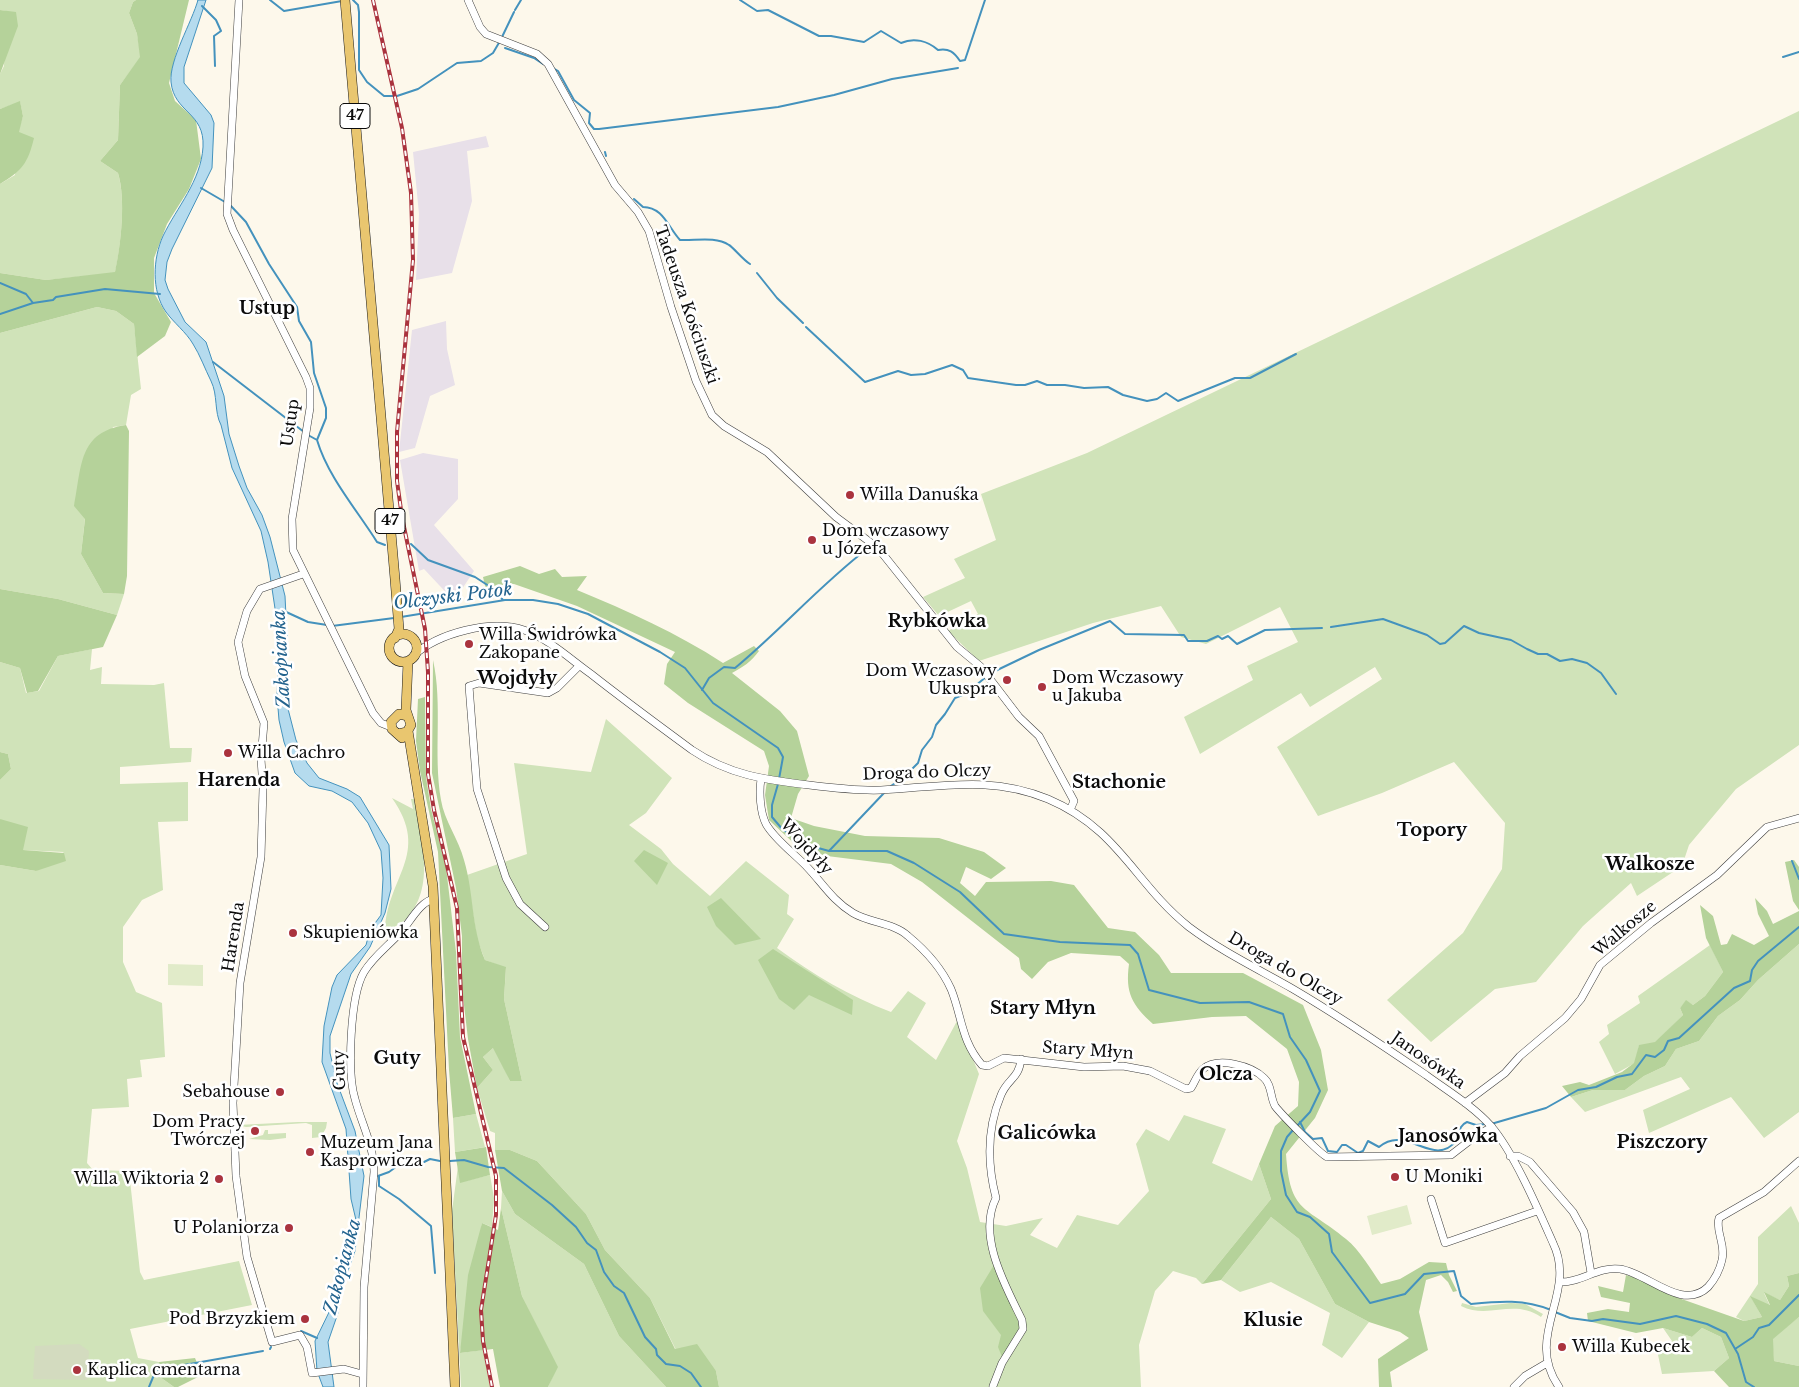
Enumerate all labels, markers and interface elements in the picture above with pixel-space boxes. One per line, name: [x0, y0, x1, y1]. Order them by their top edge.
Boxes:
road number: 47: [340, 104, 370, 128]
street label: Tadeusza Kościuszki: [650, 223, 722, 387]
district label: Ustup: [239, 298, 295, 320]
street label: Ustup: [278, 398, 304, 448]
place label: Willa Danuśka: [860, 485, 979, 505]
marker: Willa Danuśka: [844, 489, 856, 501]
road number: 47: [375, 508, 405, 534]
place label: Dom wczasowy u Józefa: [822, 521, 949, 559]
marker: Dom wczasowy u Józefa: [806, 534, 818, 546]
water label: Olczyski Potok: [392, 579, 514, 615]
water label: Zakopianka: [269, 609, 295, 709]
district label: Rybkówka: [888, 611, 986, 633]
place label: Willa Świdrówka Zakopane: [479, 625, 617, 663]
marker: Willa Świdrówka Zakopane: [463, 638, 475, 650]
place label: Dom Wczasowy Ukuspra: [865, 661, 997, 699]
district label: Wojdyły: [477, 668, 557, 690]
place label: Dom Wczasowy u Jakuba: [1052, 668, 1184, 706]
marker: Dom Wczasowy Ukuspra: [1001, 674, 1013, 686]
marker: Dom Wczasowy u Jakuba: [1036, 681, 1048, 693]
place label: Willa Cachro: [238, 743, 345, 763]
marker: Willa Cachro: [222, 747, 234, 759]
street label: Droga do Olczy: [862, 761, 992, 785]
district label: Harenda: [198, 770, 280, 792]
district label: Stachonie: [1072, 772, 1166, 794]
street label: Wojdyły: [776, 815, 836, 879]
district label: Topory: [1397, 820, 1467, 842]
district label: Walkosze: [1605, 854, 1695, 876]
street label: Walkosze: [1590, 897, 1660, 961]
street label: Harenda: [219, 900, 249, 974]
place label: Skupieniówka: [303, 923, 418, 943]
marker: Skupieniówka: [287, 927, 299, 939]
street label: Droga do Olczy: [1224, 928, 1346, 1010]
district label: Stary Młyn: [990, 998, 1096, 1020]
street label: Janosówka: [1387, 1029, 1469, 1093]
street label: Stary Młyn: [1042, 1038, 1134, 1064]
district label: Guty: [373, 1048, 421, 1070]
street label: Guty: [330, 1049, 350, 1091]
district label: Olcza: [1199, 1064, 1253, 1086]
place label: Sebahouse: [183, 1082, 270, 1102]
marker: Sebahouse: [274, 1086, 286, 1098]
place label: Dom Pracy Twórczej: [152, 1112, 245, 1150]
district label: Galicówka: [998, 1123, 1096, 1145]
marker: Dom Pracy Twórczej: [249, 1125, 261, 1137]
district label: Janosówka: [1398, 1126, 1498, 1148]
district label: Piszczory: [1617, 1132, 1707, 1154]
place label: Muzeum Jana Kasprowicza: [320, 1133, 433, 1171]
marker: Muzeum Jana Kasprowicza: [304, 1146, 316, 1158]
place label: U Moniki: [1405, 1167, 1483, 1187]
place label: Willa Wiktoria 2: [74, 1169, 209, 1189]
marker: U Moniki: [1389, 1171, 1401, 1183]
marker: Willa Wiktoria 2: [213, 1173, 225, 1185]
water label: Zakopianka: [320, 1217, 366, 1317]
place label: U Polaniorza: [173, 1218, 279, 1238]
marker: U Polaniorza: [283, 1222, 295, 1234]
place label: Pod Brzyzkiem: [169, 1309, 295, 1329]
district label: Klusie: [1243, 1310, 1303, 1332]
marker: Pod Brzyzkiem: [299, 1313, 311, 1325]
place label: Willa Kubecek: [1572, 1337, 1690, 1357]
marker: Willa Kubecek: [1556, 1341, 1568, 1353]
place label: Kaplica cmentarna: [87, 1360, 240, 1380]
marker: Kaplica cmentarna: [71, 1364, 83, 1376]

